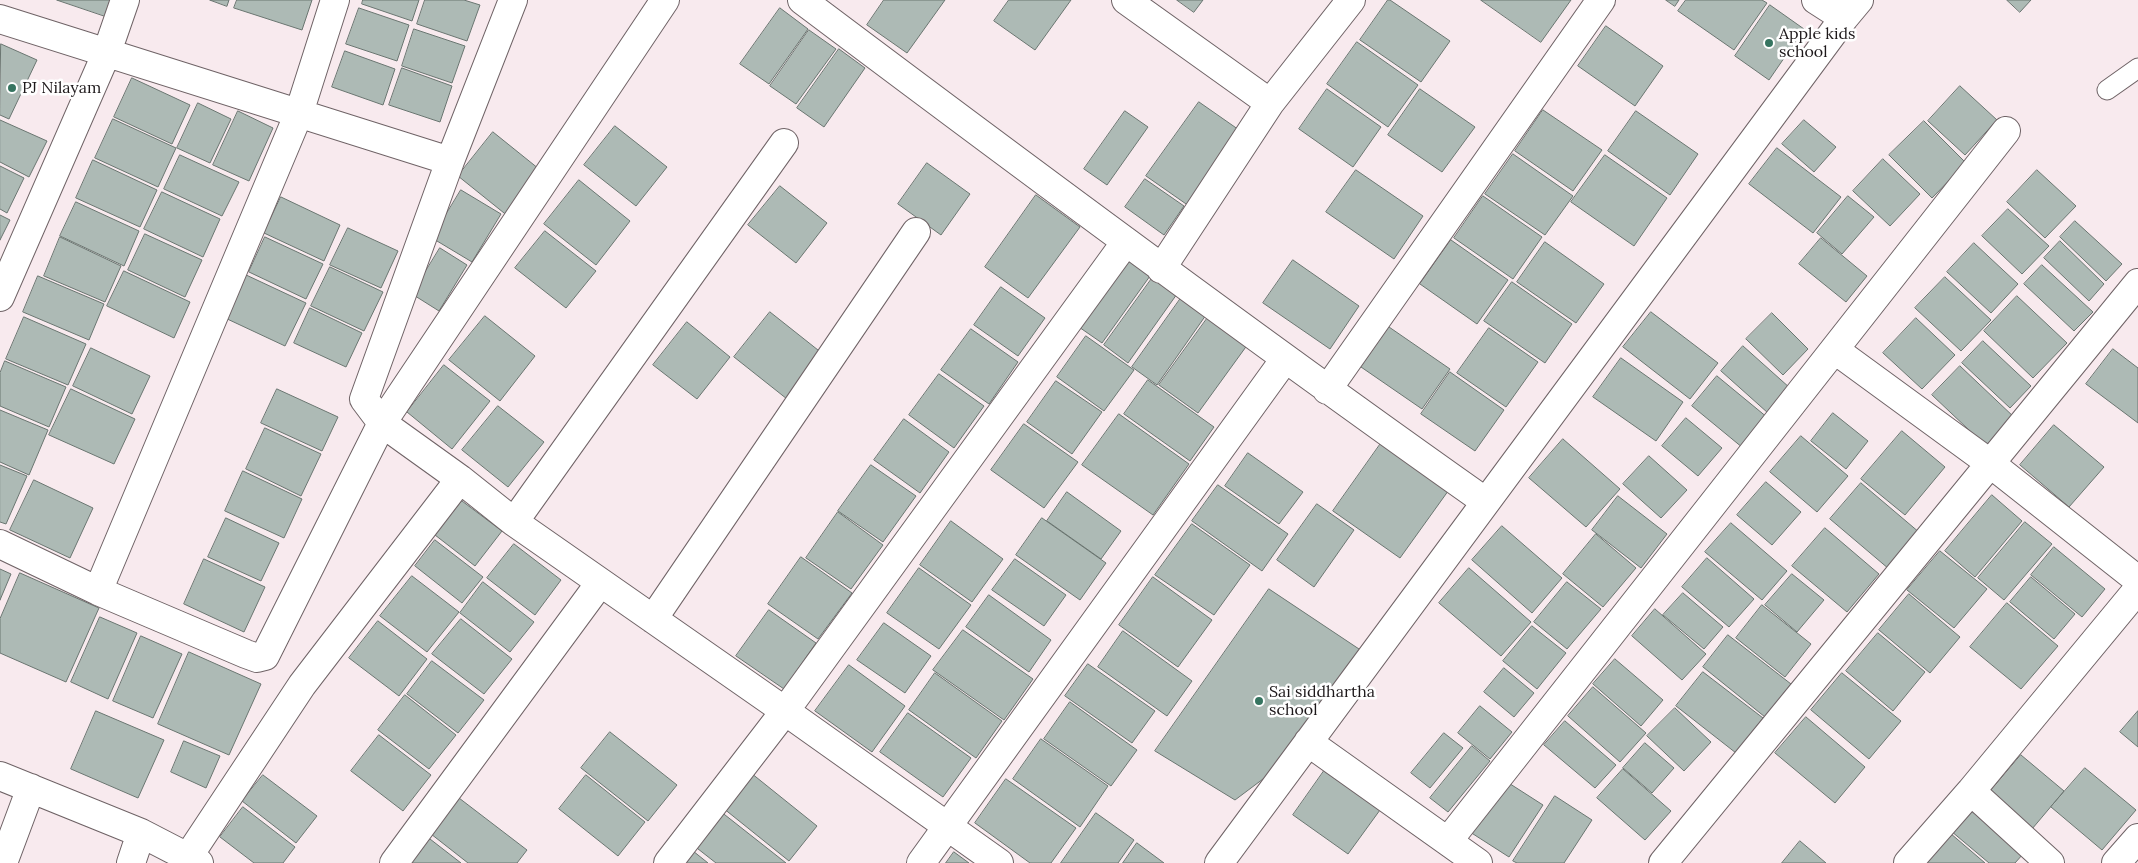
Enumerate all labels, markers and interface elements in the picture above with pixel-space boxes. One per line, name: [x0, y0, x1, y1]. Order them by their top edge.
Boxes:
place label: Apple kids school: [1779, 24, 1855, 62]
marker: Apple kids school: [1763, 37, 1775, 49]
place label: PJ Nilayam: [22, 78, 101, 98]
marker: PJ Nilayam: [6, 82, 18, 94]
place label: Sai siddhartha school: [1269, 682, 1375, 720]
marker: Sai siddhartha school: [1253, 695, 1265, 707]

